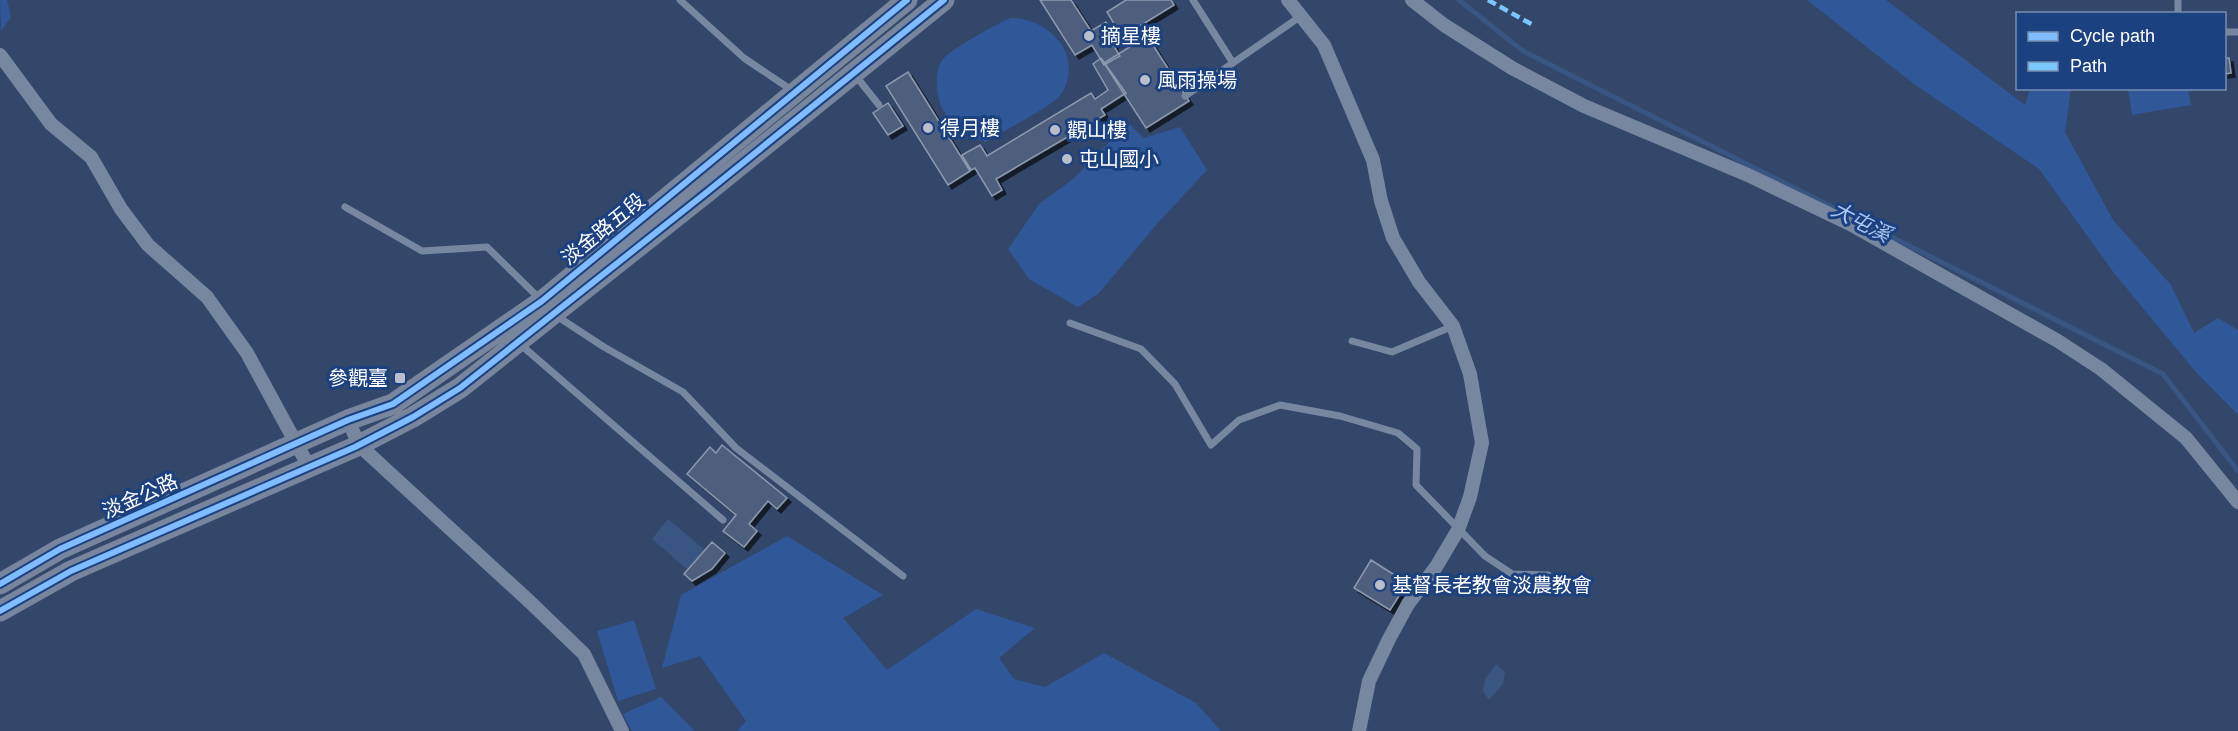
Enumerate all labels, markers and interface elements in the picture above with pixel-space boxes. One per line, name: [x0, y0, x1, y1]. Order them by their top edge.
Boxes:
legend: [2016, 12, 2226, 90]
place label: 摘星樓: [1101, 25, 1161, 47]
text: Cycle path: [2070, 26, 2155, 46]
marker: 摘星樓: [1082, 29, 1096, 43]
text: Path: [2070, 56, 2107, 76]
place label: 風雨操場: [1157, 69, 1237, 91]
marker: 風雨操場: [1138, 73, 1152, 87]
place label: 得月樓: [940, 117, 1000, 139]
place label: 觀山樓: [1067, 119, 1127, 141]
marker: 得月樓: [921, 121, 935, 135]
marker: 觀山樓: [1048, 123, 1062, 137]
place label: 屯山國小: [1079, 148, 1159, 170]
marker: 屯山國小: [1060, 152, 1074, 166]
street label: 淡金路五段: [557, 189, 649, 269]
water label: 大屯溪: [1828, 197, 1897, 247]
place label: 參觀臺: [328, 367, 388, 389]
marker: 參觀臺: [393, 371, 407, 385]
street label: 淡金公路: [99, 470, 181, 522]
place label: 基督長老教會淡農教會: [1392, 574, 1592, 596]
marker: 基督長老教會淡農教會: [1373, 578, 1387, 592]

